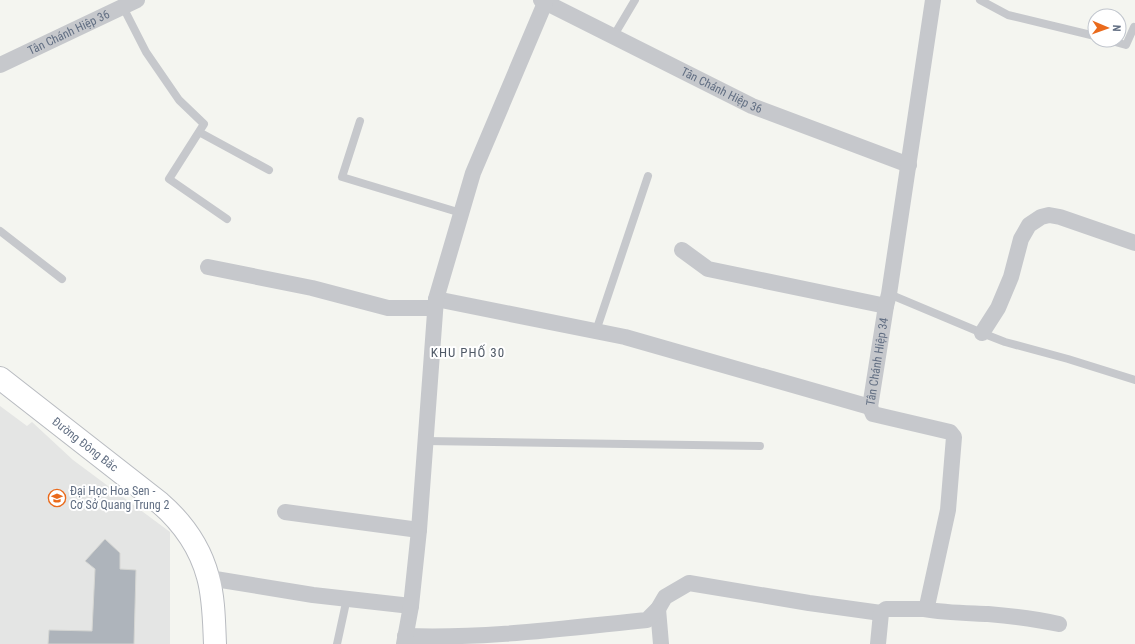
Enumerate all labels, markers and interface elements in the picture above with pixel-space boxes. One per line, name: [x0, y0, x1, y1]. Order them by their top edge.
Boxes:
street label: Tân Chánh Hiệp 36: [25, 7, 112, 58]
north arrow: [1087, 8, 1127, 48]
text: N: [1110, 25, 1123, 32]
street label: Tân Chánh Hiệp 36: [679, 64, 764, 116]
street label: Tân Chánh Hiệp 34: [863, 317, 891, 407]
district label: KHU PHỐ 30: [431, 344, 505, 360]
street label: Đường Đông Bắc: [49, 414, 121, 475]
place label: Đại Học Hoa Sen - Cơ Sở Quang Trung 2: [70, 484, 169, 512]
school or university icon: Đại Học Hoa Sen - Cơ Sở Quang Trung 2: [47, 488, 67, 508]

